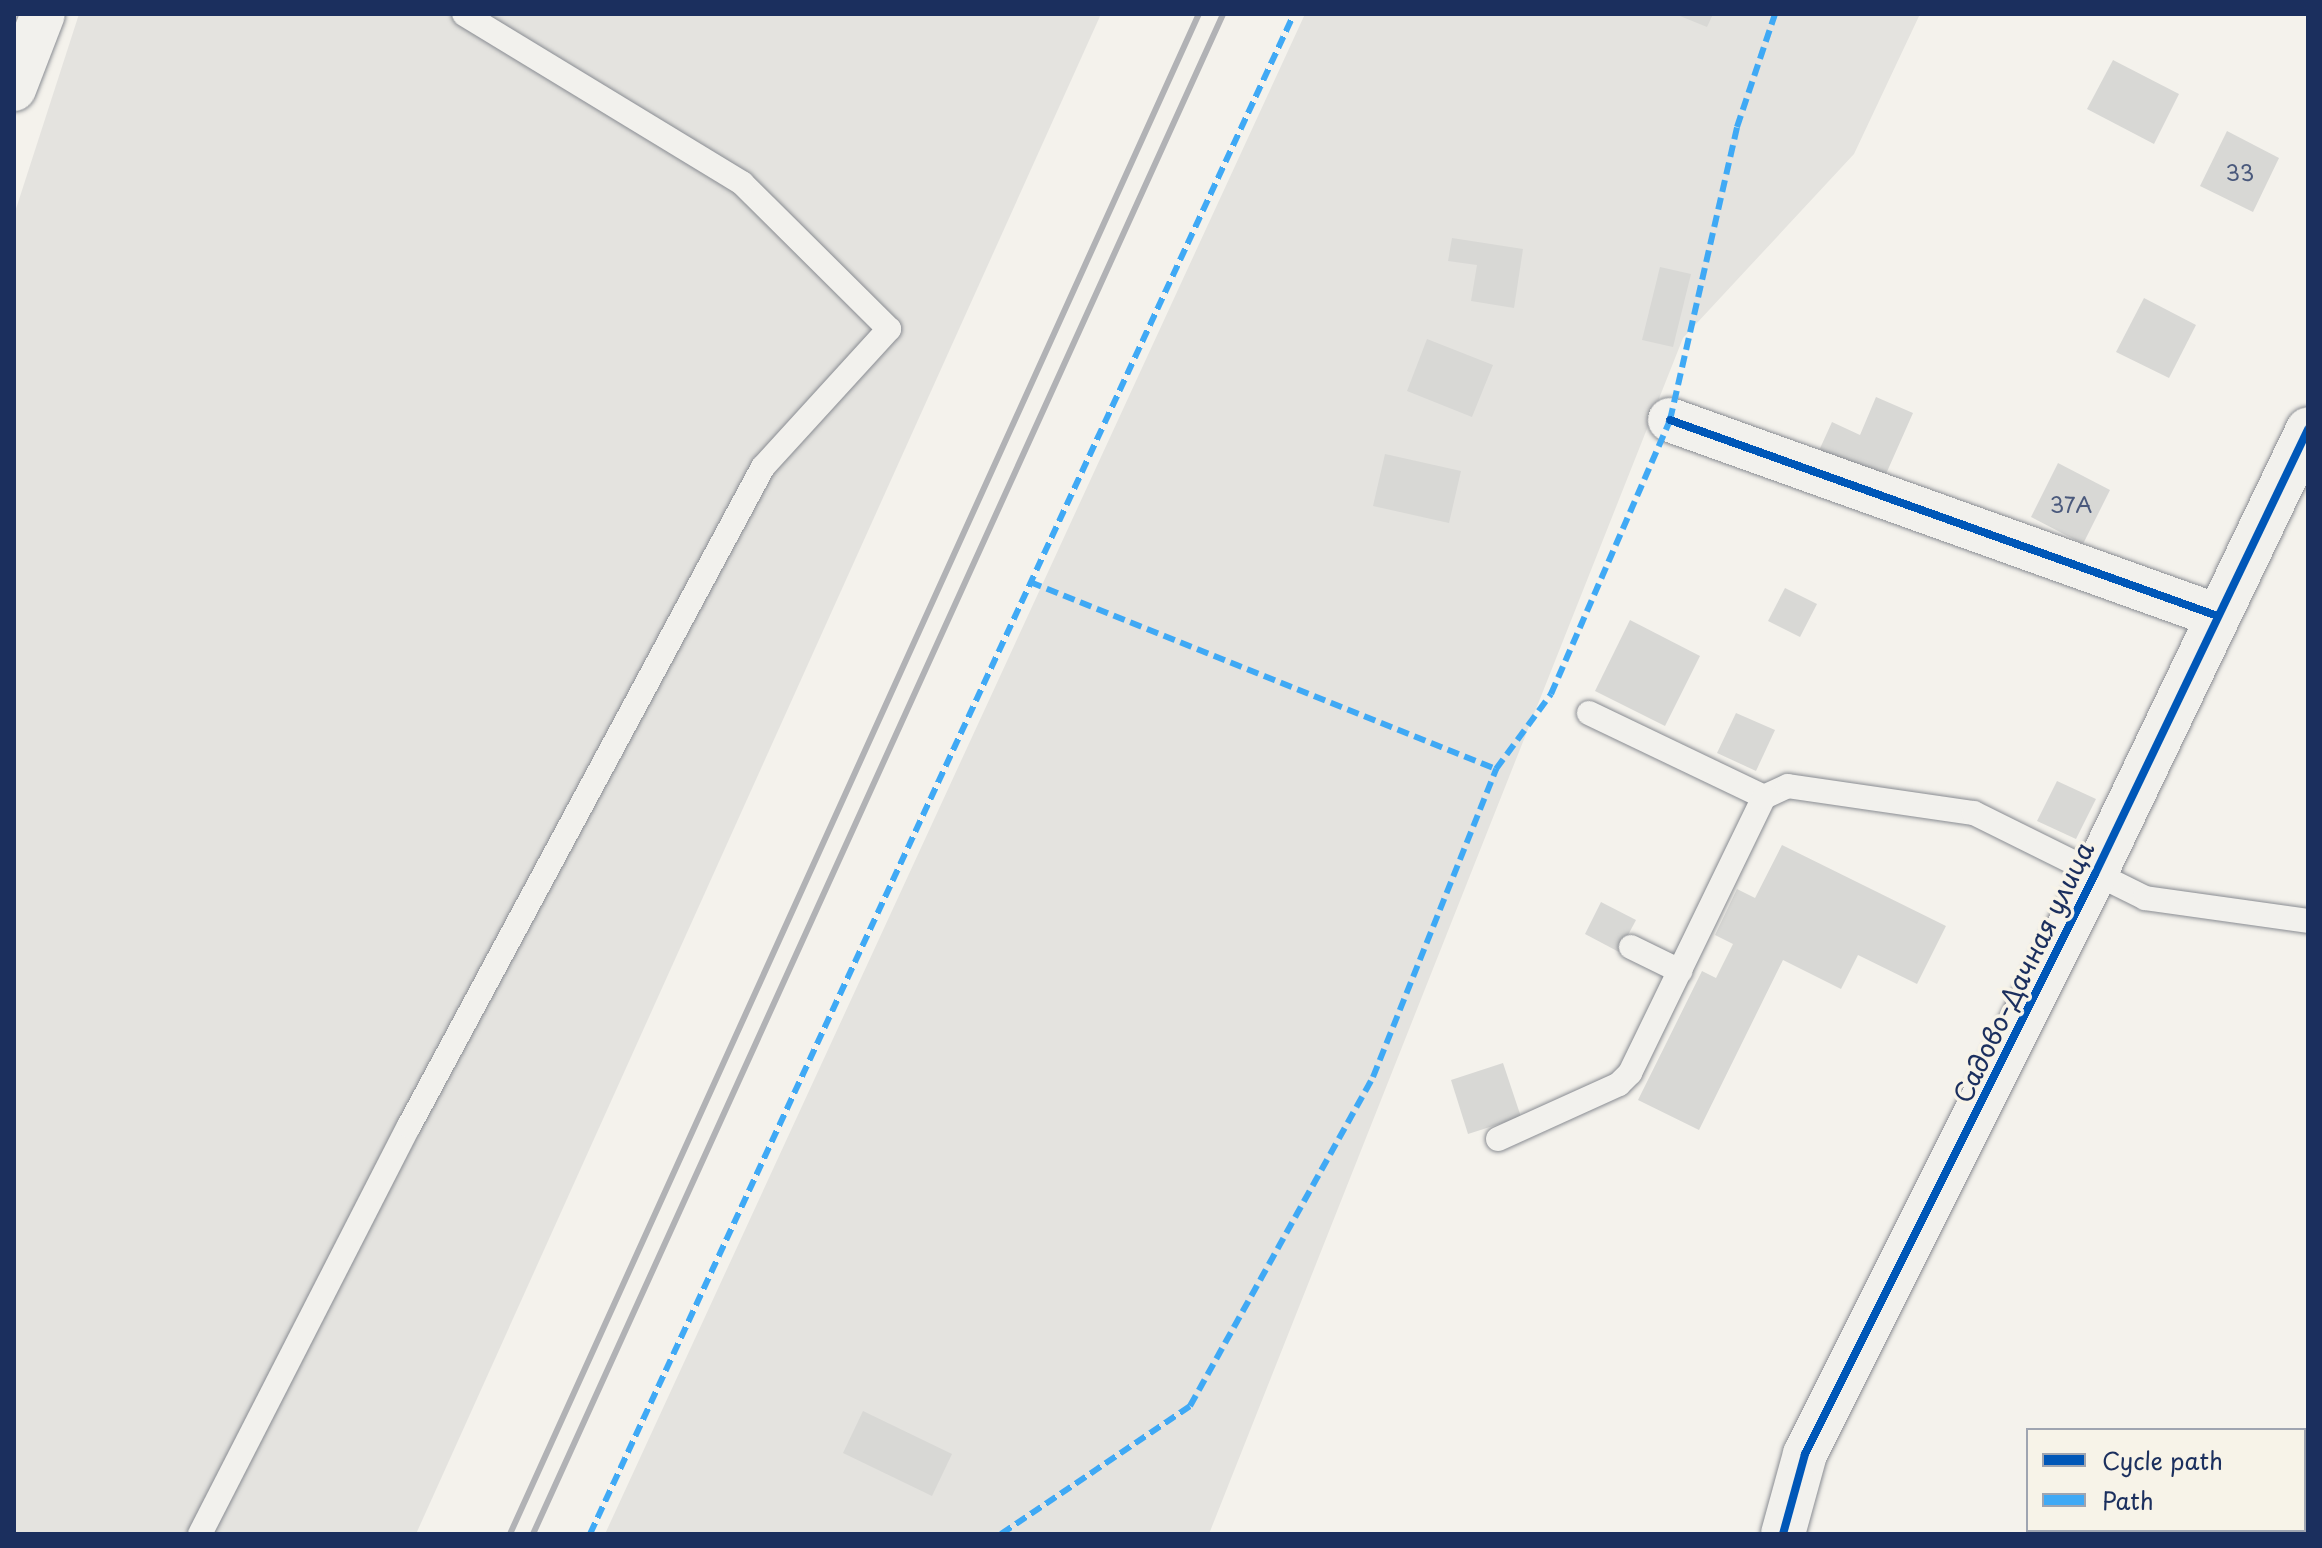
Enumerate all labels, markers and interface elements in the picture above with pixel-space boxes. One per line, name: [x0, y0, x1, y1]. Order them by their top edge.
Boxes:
house number: 33: [2226, 159, 2254, 185]
house number: 37А: [2050, 491, 2092, 517]
street label: Садово-Дачная улица: [1946, 836, 2100, 1108]
legend: [2026, 1428, 2306, 1532]
text: Cycle path: [2102, 1442, 2223, 1478]
text: Path: [2102, 1482, 2154, 1518]

